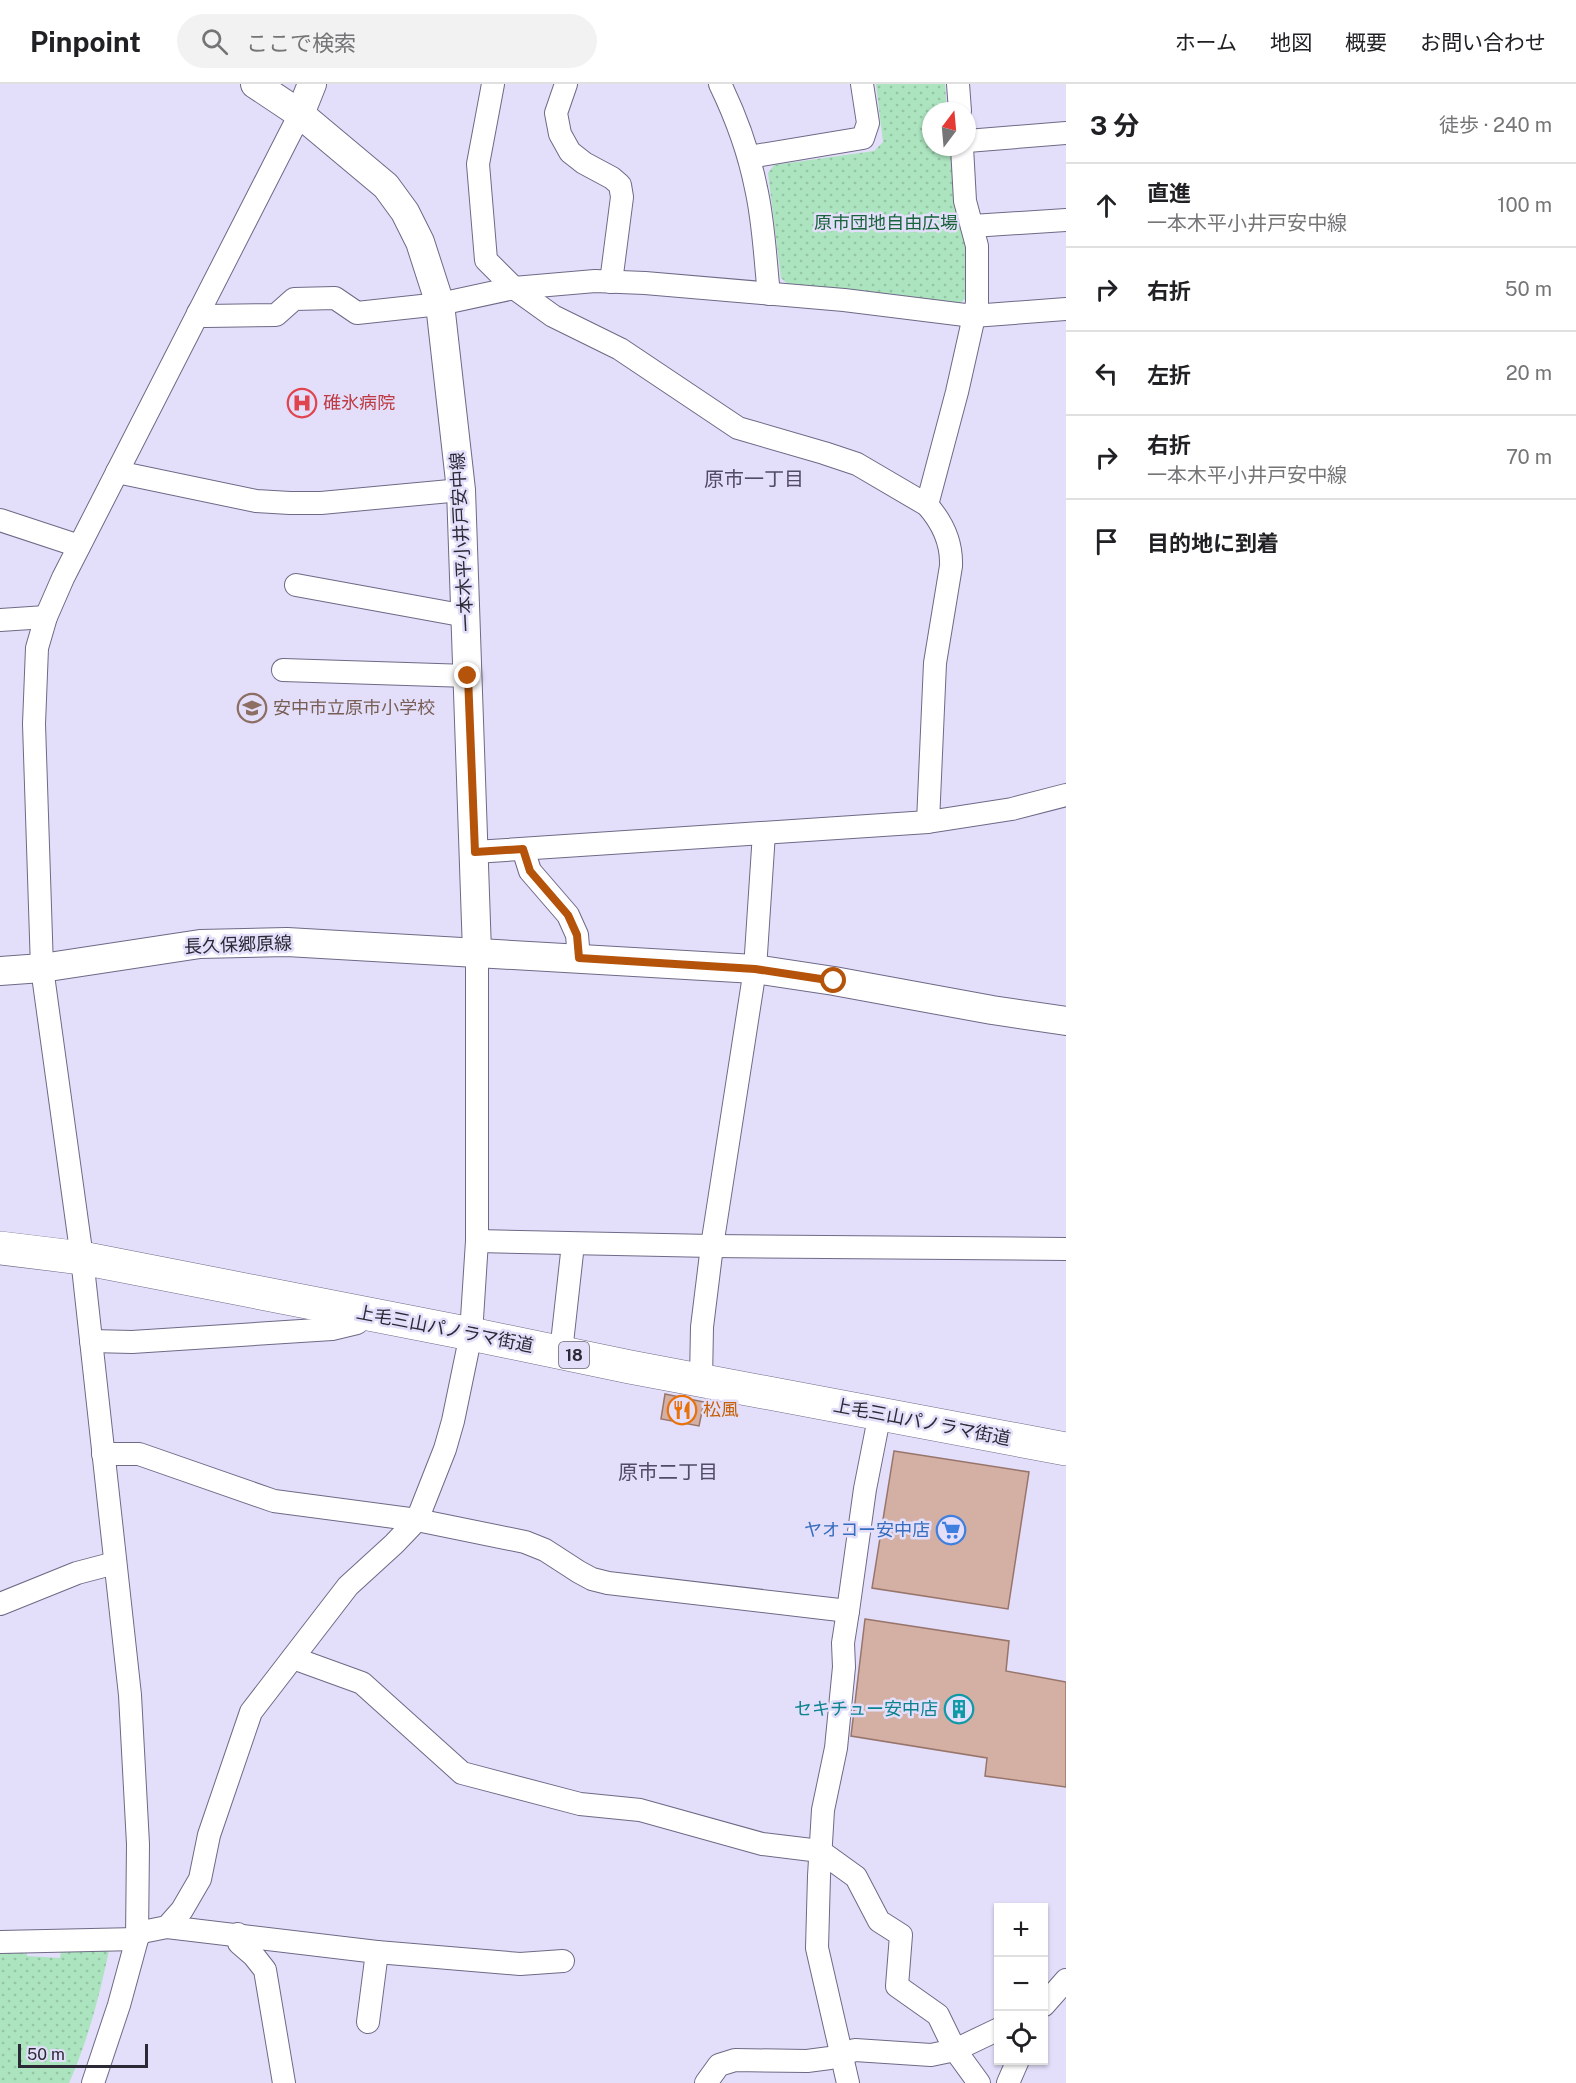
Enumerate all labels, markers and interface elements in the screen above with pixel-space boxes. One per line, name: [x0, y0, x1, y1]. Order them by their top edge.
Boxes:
search box: [177, 14, 597, 68]
text: Pinpoint: [30, 25, 141, 58]
icon: search: [198, 25, 231, 58]
text: ここで検索: [246, 30, 356, 56]
text: ホーム: [1175, 30, 1237, 55]
text: 地図: [1270, 30, 1312, 55]
text: 概要: [1345, 30, 1387, 55]
text: お問い合わせ: [1420, 30, 1546, 55]
north arrow: [922, 102, 976, 156]
text: 3 分: [1090, 110, 1139, 141]
text: 徒歩 · 240 m: [1439, 113, 1552, 137]
text: 直進: [1147, 180, 1191, 206]
icon: ahead: [1090, 189, 1123, 222]
text: 100 m: [1497, 193, 1552, 217]
text: 一本木平小井戸安中線: [1147, 211, 1347, 235]
park label: 原市団地自由広場: [814, 212, 958, 233]
icon: right: [1090, 273, 1123, 306]
text: 50 m: [1505, 277, 1552, 301]
text: 右折: [1147, 278, 1191, 304]
icon: left: [1090, 357, 1123, 390]
text: 20 m: [1506, 361, 1552, 385]
text: 左折: [1147, 362, 1191, 388]
hospital icon: 碓氷病院: [286, 387, 318, 419]
place label: 碓氷病院: [323, 392, 395, 413]
text: 右折: [1147, 432, 1191, 458]
icon: right: [1090, 441, 1123, 474]
text: 70 m: [1506, 445, 1552, 469]
street label: 一本木平小井戸安中線: [446, 452, 477, 632]
text: 一本木平小井戸安中線: [1147, 463, 1347, 487]
district label: 原市一丁目: [704, 467, 804, 491]
icon: arrive: [1090, 525, 1123, 558]
text: 目的地に到着: [1147, 530, 1279, 556]
route end: [454, 662, 480, 688]
school or university icon: 安中市立原市小学校: [236, 692, 268, 724]
place label: 安中市立原市小学校: [273, 697, 435, 718]
street label: 長久保郷原線: [184, 932, 292, 957]
route start: [820, 967, 846, 993]
street label: 上毛三山パノラマ街道: [355, 1301, 535, 1356]
road number: 18: [559, 1342, 589, 1368]
restaurant icon: 松風: [666, 1394, 698, 1426]
street label: 上毛三山パノラマ街道: [832, 1394, 1012, 1449]
place label: 松風: [703, 1399, 739, 1420]
district label: 原市二丁目: [618, 1460, 718, 1484]
supermarket icon: ヤオコー安中店: [935, 1514, 967, 1546]
place label: ヤオコー安中店: [804, 1519, 930, 1540]
building icon: セキチュー安中店: [943, 1693, 975, 1725]
place label: セキチュー安中店: [794, 1698, 938, 1719]
map controls: [994, 1903, 1048, 2065]
button: +: [994, 1903, 1048, 1957]
button: −: [994, 1957, 1048, 2011]
button: locate: [994, 2011, 1048, 2065]
scale bar: [18, 2041, 148, 2068]
text: 50 m: [27, 2045, 65, 2064]

